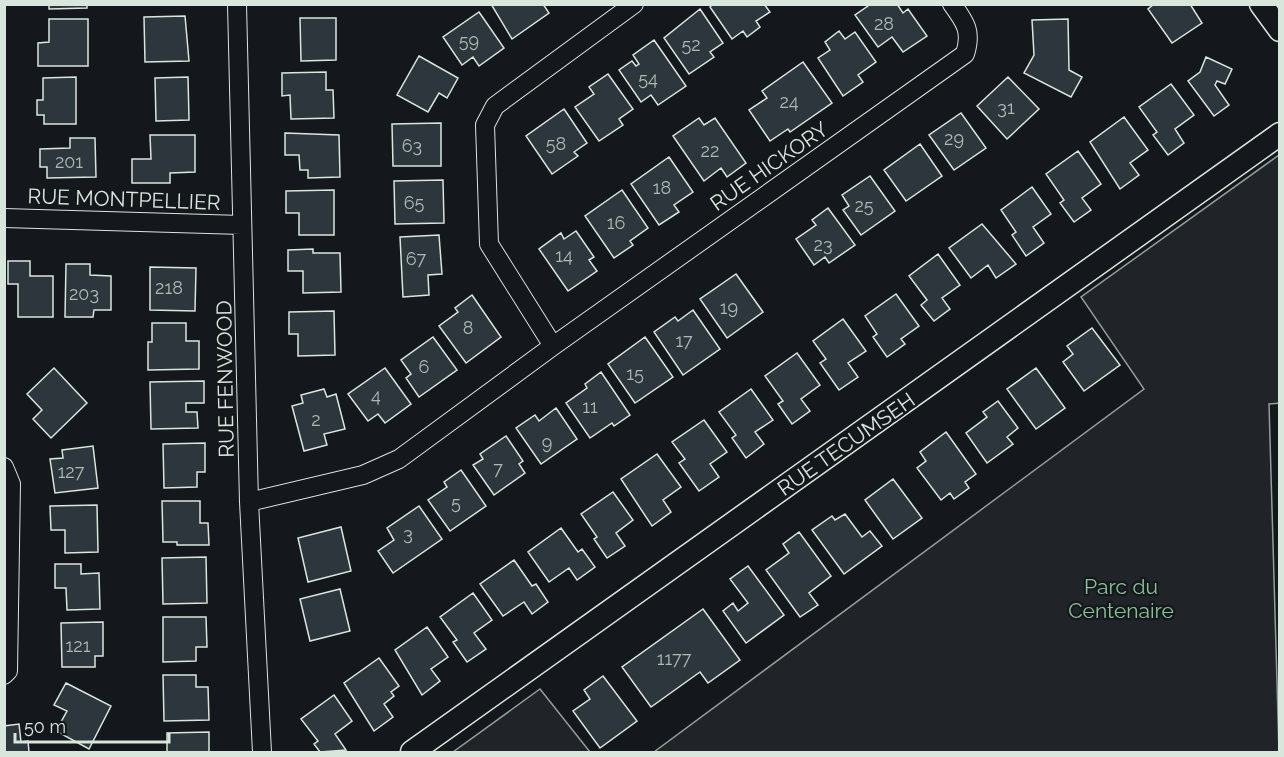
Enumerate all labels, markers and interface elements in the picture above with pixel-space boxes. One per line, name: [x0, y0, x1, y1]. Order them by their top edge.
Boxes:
house number: 28: [874, 13, 894, 34]
house number: 59: [459, 30, 479, 51]
house number: 52: [681, 34, 701, 55]
house number: 54: [638, 68, 658, 89]
house number: 24: [779, 91, 799, 112]
house number: 31: [997, 97, 1015, 118]
street label: RUE HICKORY: [705, 116, 833, 216]
house number: 29: [944, 128, 964, 149]
house number: 58: [546, 133, 566, 154]
house number: 63: [402, 135, 422, 156]
house number: 22: [701, 140, 719, 161]
house number: 201: [55, 151, 83, 172]
house number: 18: [653, 177, 671, 198]
street label: RUE MONTPELLIER: [27, 183, 221, 215]
house number: 65: [404, 192, 425, 213]
house number: 25: [854, 195, 874, 216]
house number: 16: [607, 212, 625, 233]
house number: 23: [814, 234, 833, 255]
house number: 14: [555, 245, 573, 266]
house number: 67: [406, 248, 427, 269]
house number: 218: [155, 277, 183, 298]
house number: 203: [69, 283, 99, 304]
house number: 19: [720, 297, 738, 318]
street label: RUE FENWOOD: [211, 300, 239, 458]
house number: 8: [463, 317, 473, 338]
house number: 17: [675, 330, 693, 351]
house number: 6: [419, 356, 430, 377]
house number: 15: [626, 363, 644, 384]
house number: 4: [371, 385, 381, 406]
street label: RUE TECUMSEH: [772, 387, 920, 501]
house number: 11: [582, 396, 598, 417]
house number: 2: [311, 409, 321, 430]
house number: 9: [542, 432, 552, 453]
house number: 7: [493, 458, 503, 479]
house number: 127: [58, 461, 85, 482]
house number: 5: [451, 492, 461, 513]
house number: 3: [403, 523, 413, 544]
park label: Parc du Centenaire: [1068, 574, 1174, 623]
house number: 121: [66, 635, 91, 656]
house number: 1177: [657, 648, 692, 669]
scale bar: [15, 706, 170, 744]
text: 50 m: [24, 716, 66, 737]

